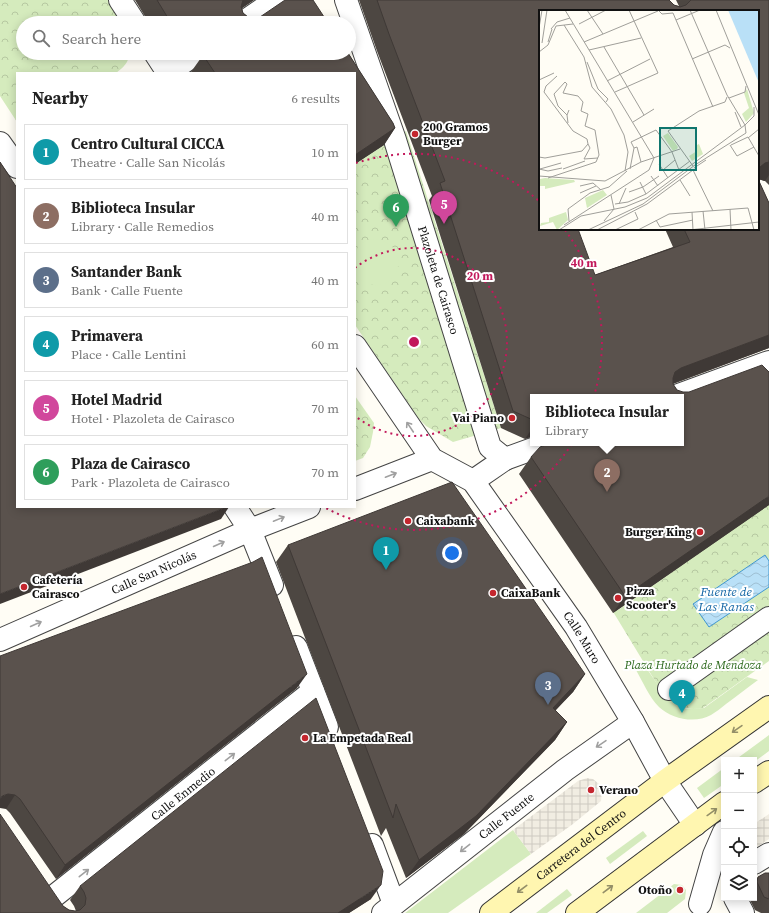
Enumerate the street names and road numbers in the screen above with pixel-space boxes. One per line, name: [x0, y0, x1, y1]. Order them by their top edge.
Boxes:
street label: Plazoleta de Cairasco: [414, 224, 463, 337]
street label: Calle San Nicolás: [109, 547, 199, 598]
street label: Calle Muro: [559, 608, 604, 667]
street label: Calle Enmedio: [147, 763, 219, 824]
street label: Calle Fuente: [475, 789, 538, 843]
street label: Carretera del Centro: [533, 805, 630, 884]

